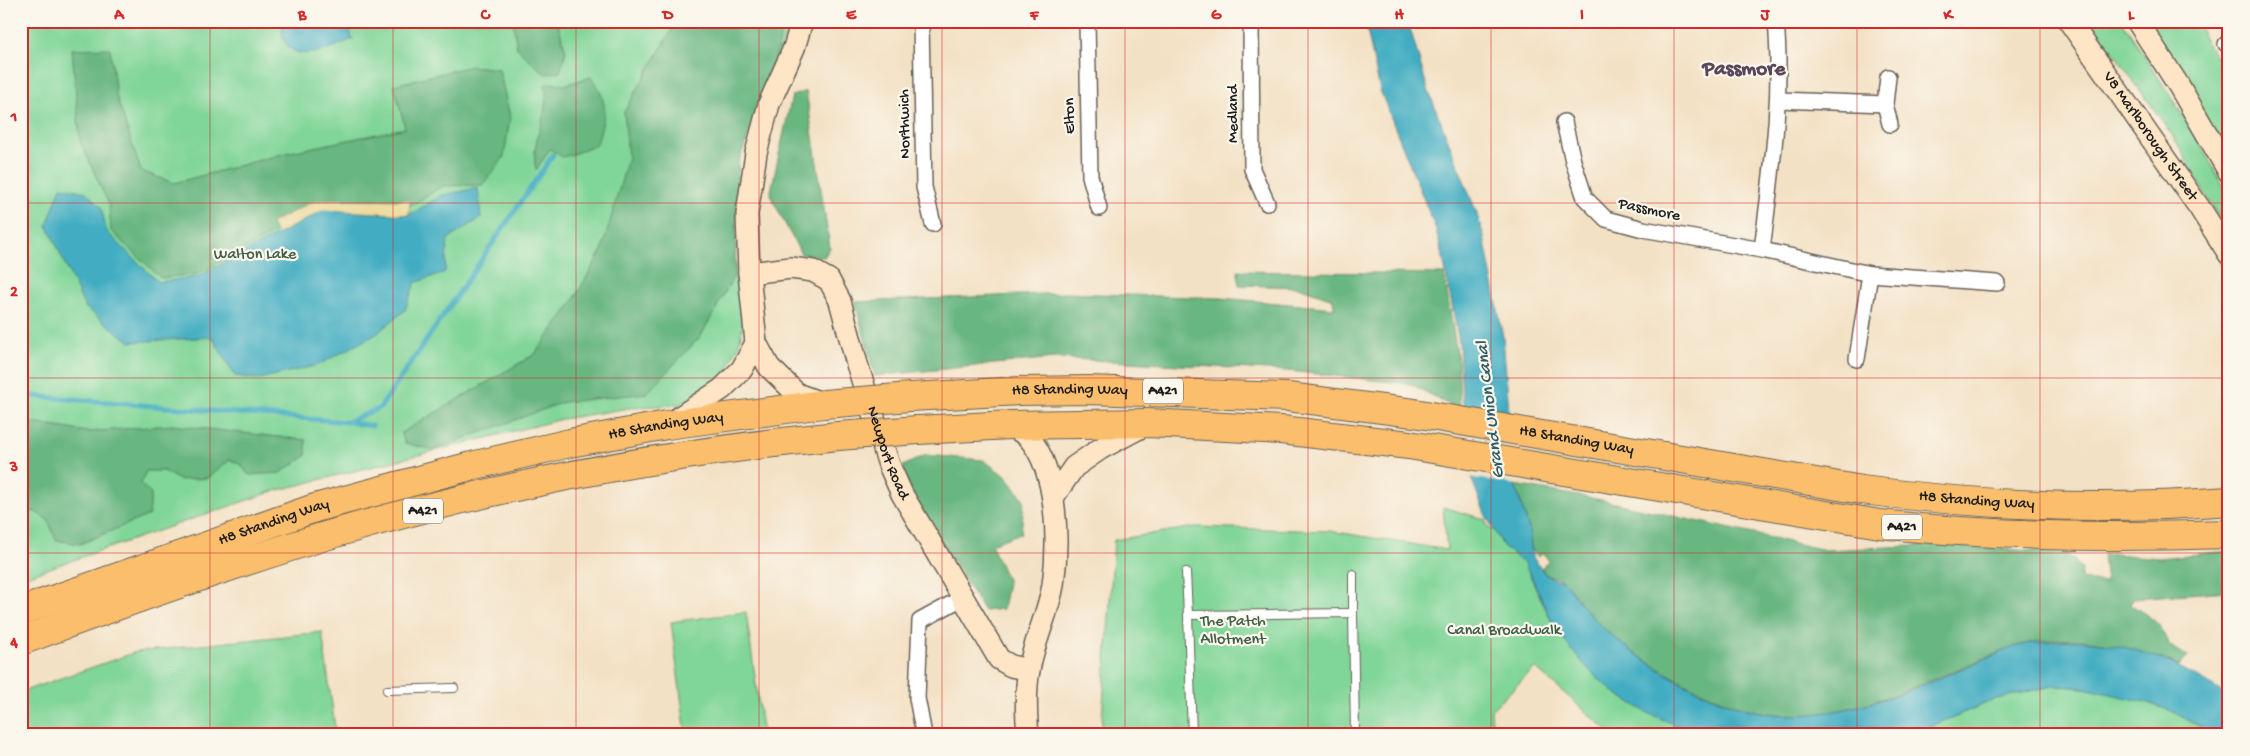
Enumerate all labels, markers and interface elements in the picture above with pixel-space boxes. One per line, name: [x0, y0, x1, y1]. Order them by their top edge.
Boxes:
text: A: [113, 7, 125, 26]
text: B: [297, 7, 307, 26]
text: C: [480, 7, 491, 26]
text: D: [661, 7, 674, 26]
text: E: [846, 7, 857, 26]
text: F: [1029, 7, 1040, 26]
text: G: [1211, 7, 1222, 26]
text: H: [1394, 7, 1404, 26]
text: I: [1580, 7, 1584, 26]
text: J: [1760, 7, 1771, 26]
text: K: [1943, 7, 1955, 26]
text: L: [2128, 7, 2135, 26]
district label: Passmore: [1702, 58, 1787, 83]
street label: V8 Marlborough Street: [2098, 68, 2202, 206]
street label: Medland: [1225, 83, 1244, 143]
street label: Northwich: [896, 89, 916, 159]
street label: Elton: [1061, 97, 1081, 134]
text: 1: [10, 109, 17, 128]
street label: Passmore: [1615, 195, 1683, 227]
park label: Walton Lake: [214, 246, 297, 265]
text: 2: [10, 284, 18, 303]
water label: Grand Union Canal: [1472, 339, 1510, 480]
road number: A421: [1143, 378, 1183, 404]
street label: H8 Standing Way: [1011, 380, 1128, 401]
street label: Newport Road: [862, 404, 914, 505]
street label: H8 Standing Way: [607, 408, 724, 445]
street label: H8 Standing Way: [1518, 422, 1635, 460]
text: 3: [9, 459, 18, 478]
street label: H8 Standing Way: [1918, 487, 2035, 514]
street label: H8 Standing Way: [216, 495, 332, 551]
road number: A421: [403, 498, 443, 524]
road number: A421: [1882, 514, 1922, 540]
park label: The Patch Allotment: [1199, 613, 1267, 650]
park label: Canal Broadwalk: [1447, 622, 1563, 641]
text: 4: [9, 635, 18, 654]

